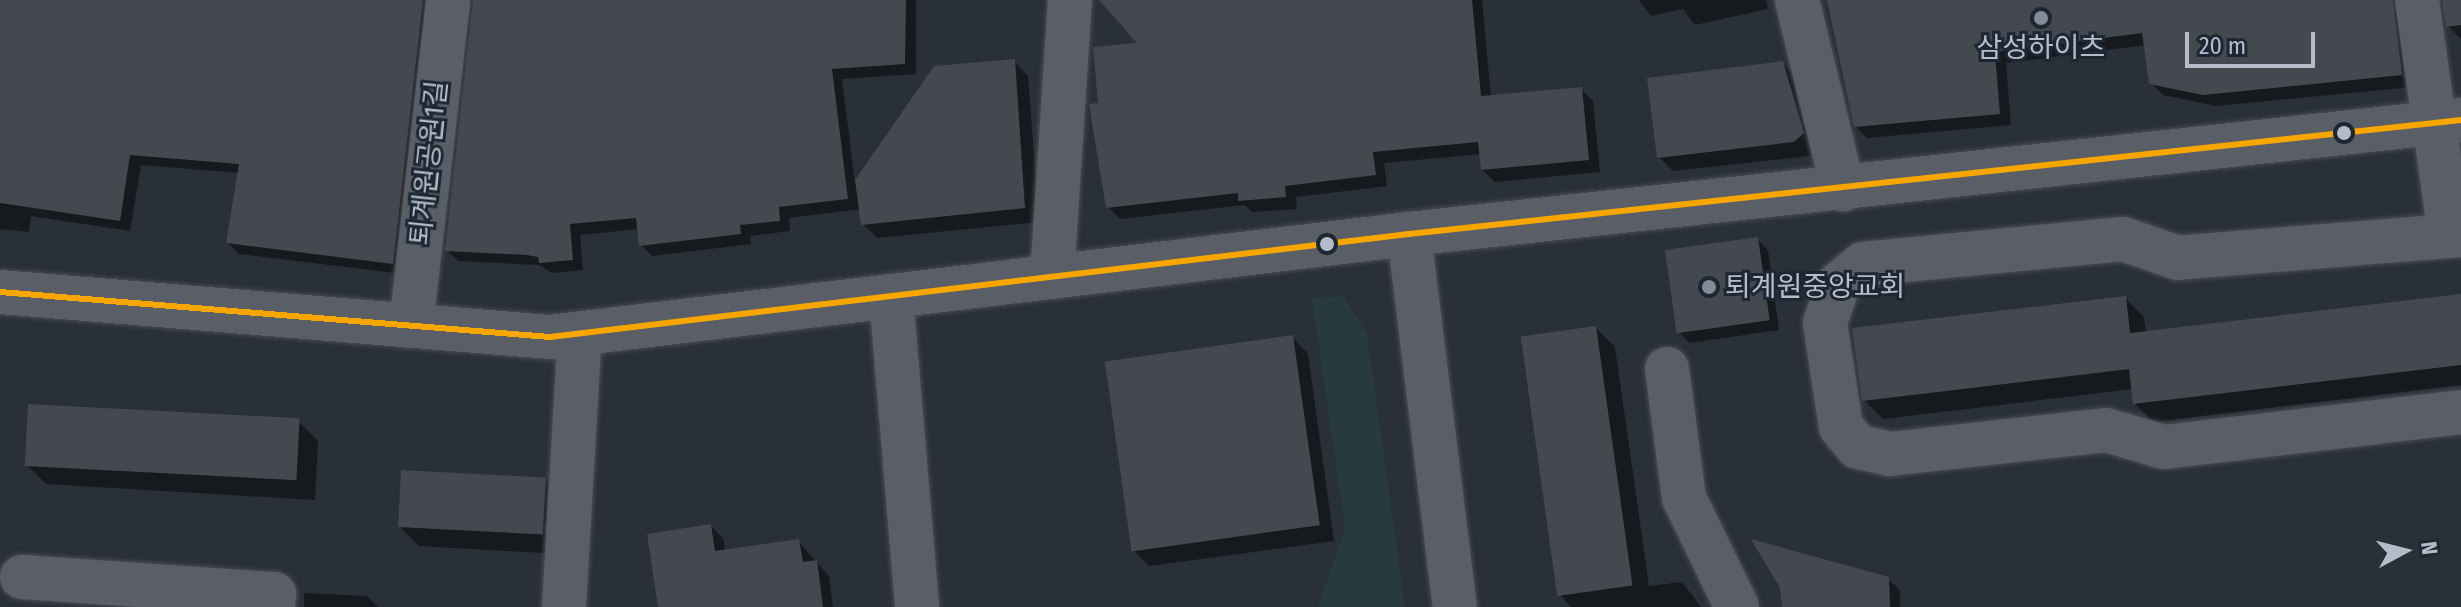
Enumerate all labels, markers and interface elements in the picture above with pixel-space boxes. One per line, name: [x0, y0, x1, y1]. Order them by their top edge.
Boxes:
marker: 삼성하이츠: [2032, 9, 2050, 27]
scale bar: [2189, 16, 2319, 66]
place label: 삼성하이츠: [1977, 31, 2105, 65]
text: 20 m: [2199, 32, 2246, 60]
street label: 퇴계원공원1길: [404, 79, 454, 247]
unlabelled marker: [2336, 125, 2352, 141]
unlabelled marker: [1319, 236, 1335, 252]
place label: 퇴계원중앙교회: [1725, 270, 1905, 304]
marker: 퇴계원중앙교회: [1700, 278, 1718, 296]
north arrow: [2365, 511, 2445, 591]
text: N: [2415, 540, 2444, 556]

